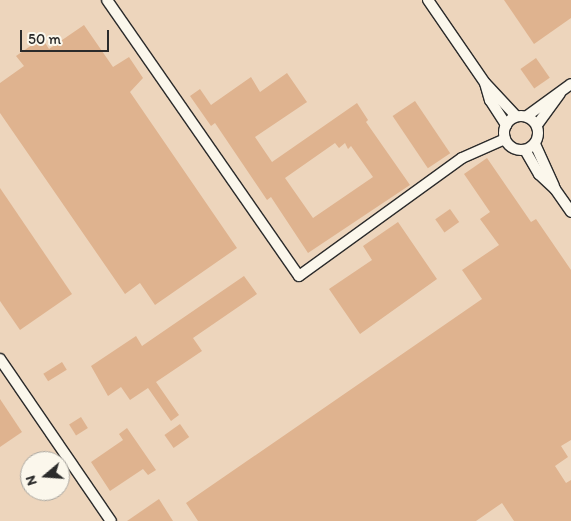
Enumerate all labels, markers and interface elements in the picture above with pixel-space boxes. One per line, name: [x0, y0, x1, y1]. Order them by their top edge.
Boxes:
scale bar: [22, 20, 111, 52]
text: 50 m: [28, 30, 61, 48]
north arrow: [20, 451, 70, 501]
text: N: [22, 473, 41, 488]

